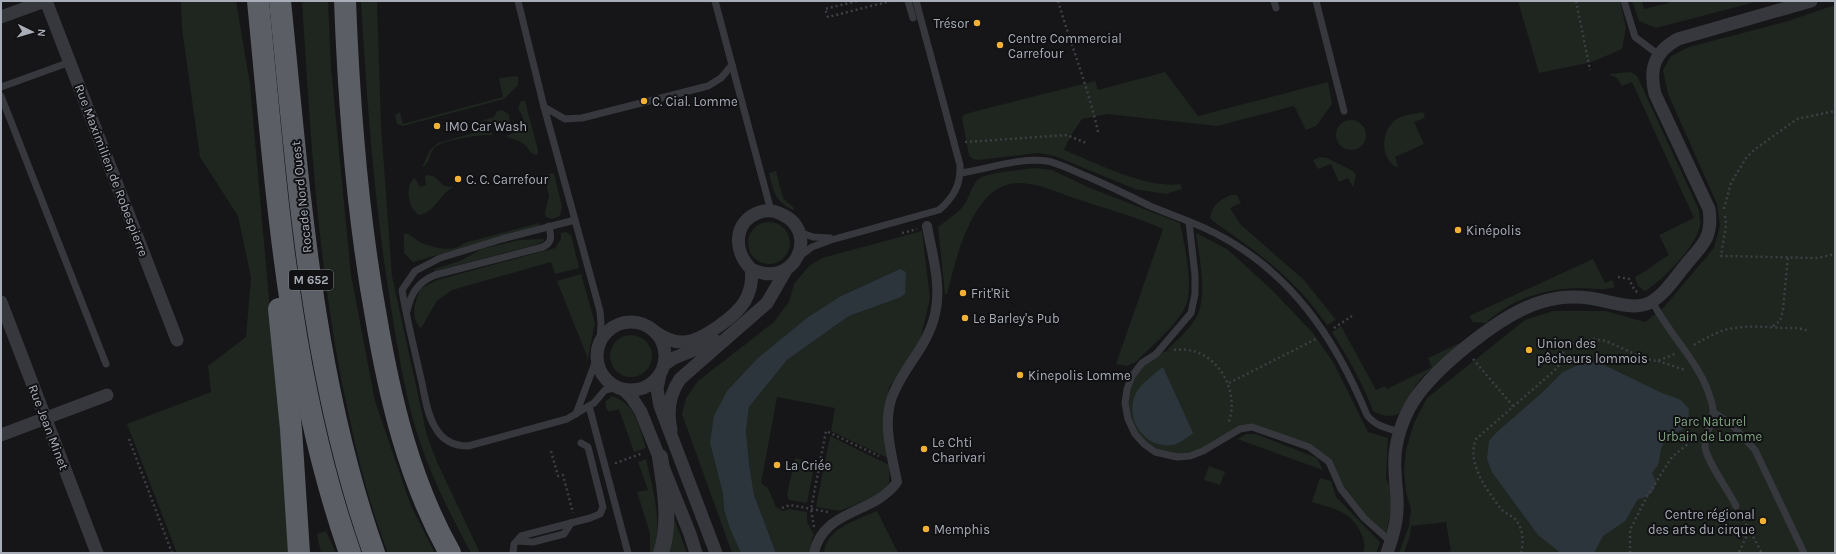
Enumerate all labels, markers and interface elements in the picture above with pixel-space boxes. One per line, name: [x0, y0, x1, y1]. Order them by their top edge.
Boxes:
north arrow: [12, 12, 52, 52]
place label: Trésor: [933, 16, 969, 31]
marker: Trésor: [972, 18, 982, 28]
text: N: [35, 28, 48, 37]
place label: Centre Commercial Carrefour: [1008, 31, 1122, 61]
marker: Centre Commercial Carrefour: [995, 40, 1005, 50]
street label: Rue Maximilien de Robespierre: [72, 82, 152, 259]
place label: C. Cial. Lomme: [652, 94, 738, 109]
marker: C. Cial. Lomme: [639, 96, 649, 106]
place label: IMO Car Wash: [445, 119, 527, 134]
marker: IMO Car Wash: [432, 121, 442, 131]
street label: Rocade Nord Ouest: [288, 140, 315, 254]
place label: C. C. Carrefour: [466, 172, 548, 187]
marker: C. C. Carrefour: [453, 174, 463, 184]
place label: Kinépolis: [1466, 223, 1522, 238]
marker: Kinépolis: [1453, 225, 1463, 235]
road number: M 652: [289, 270, 333, 290]
place label: Frit'Rit: [971, 286, 1010, 301]
marker: Frit'Rit: [958, 288, 968, 298]
place label: Le Barley's Pub: [973, 311, 1060, 326]
marker: Le Barley's Pub: [960, 313, 970, 323]
place label: Union des pêcheurs lommois: [1537, 336, 1648, 366]
marker: Union des pêcheurs lommois: [1524, 345, 1534, 355]
place label: Kinepolis Lomme: [1028, 368, 1131, 383]
marker: Kinepolis Lomme: [1015, 370, 1025, 380]
street label: Rue Jean Minet: [25, 383, 72, 472]
park label: Parc Naturel Urbain de Lomme: [1658, 414, 1763, 444]
place label: Le Chti Charivari: [932, 435, 986, 465]
marker: Le Chti Charivari: [919, 444, 929, 454]
place label: La Criée: [785, 458, 832, 473]
marker: La Criée: [772, 460, 782, 470]
place label: Centre régional des arts du cirque: [1648, 507, 1755, 538]
marker: Centre régional des arts du cirque: [1758, 516, 1768, 526]
place label: Memphis: [934, 522, 990, 537]
marker: Memphis: [921, 524, 931, 534]

